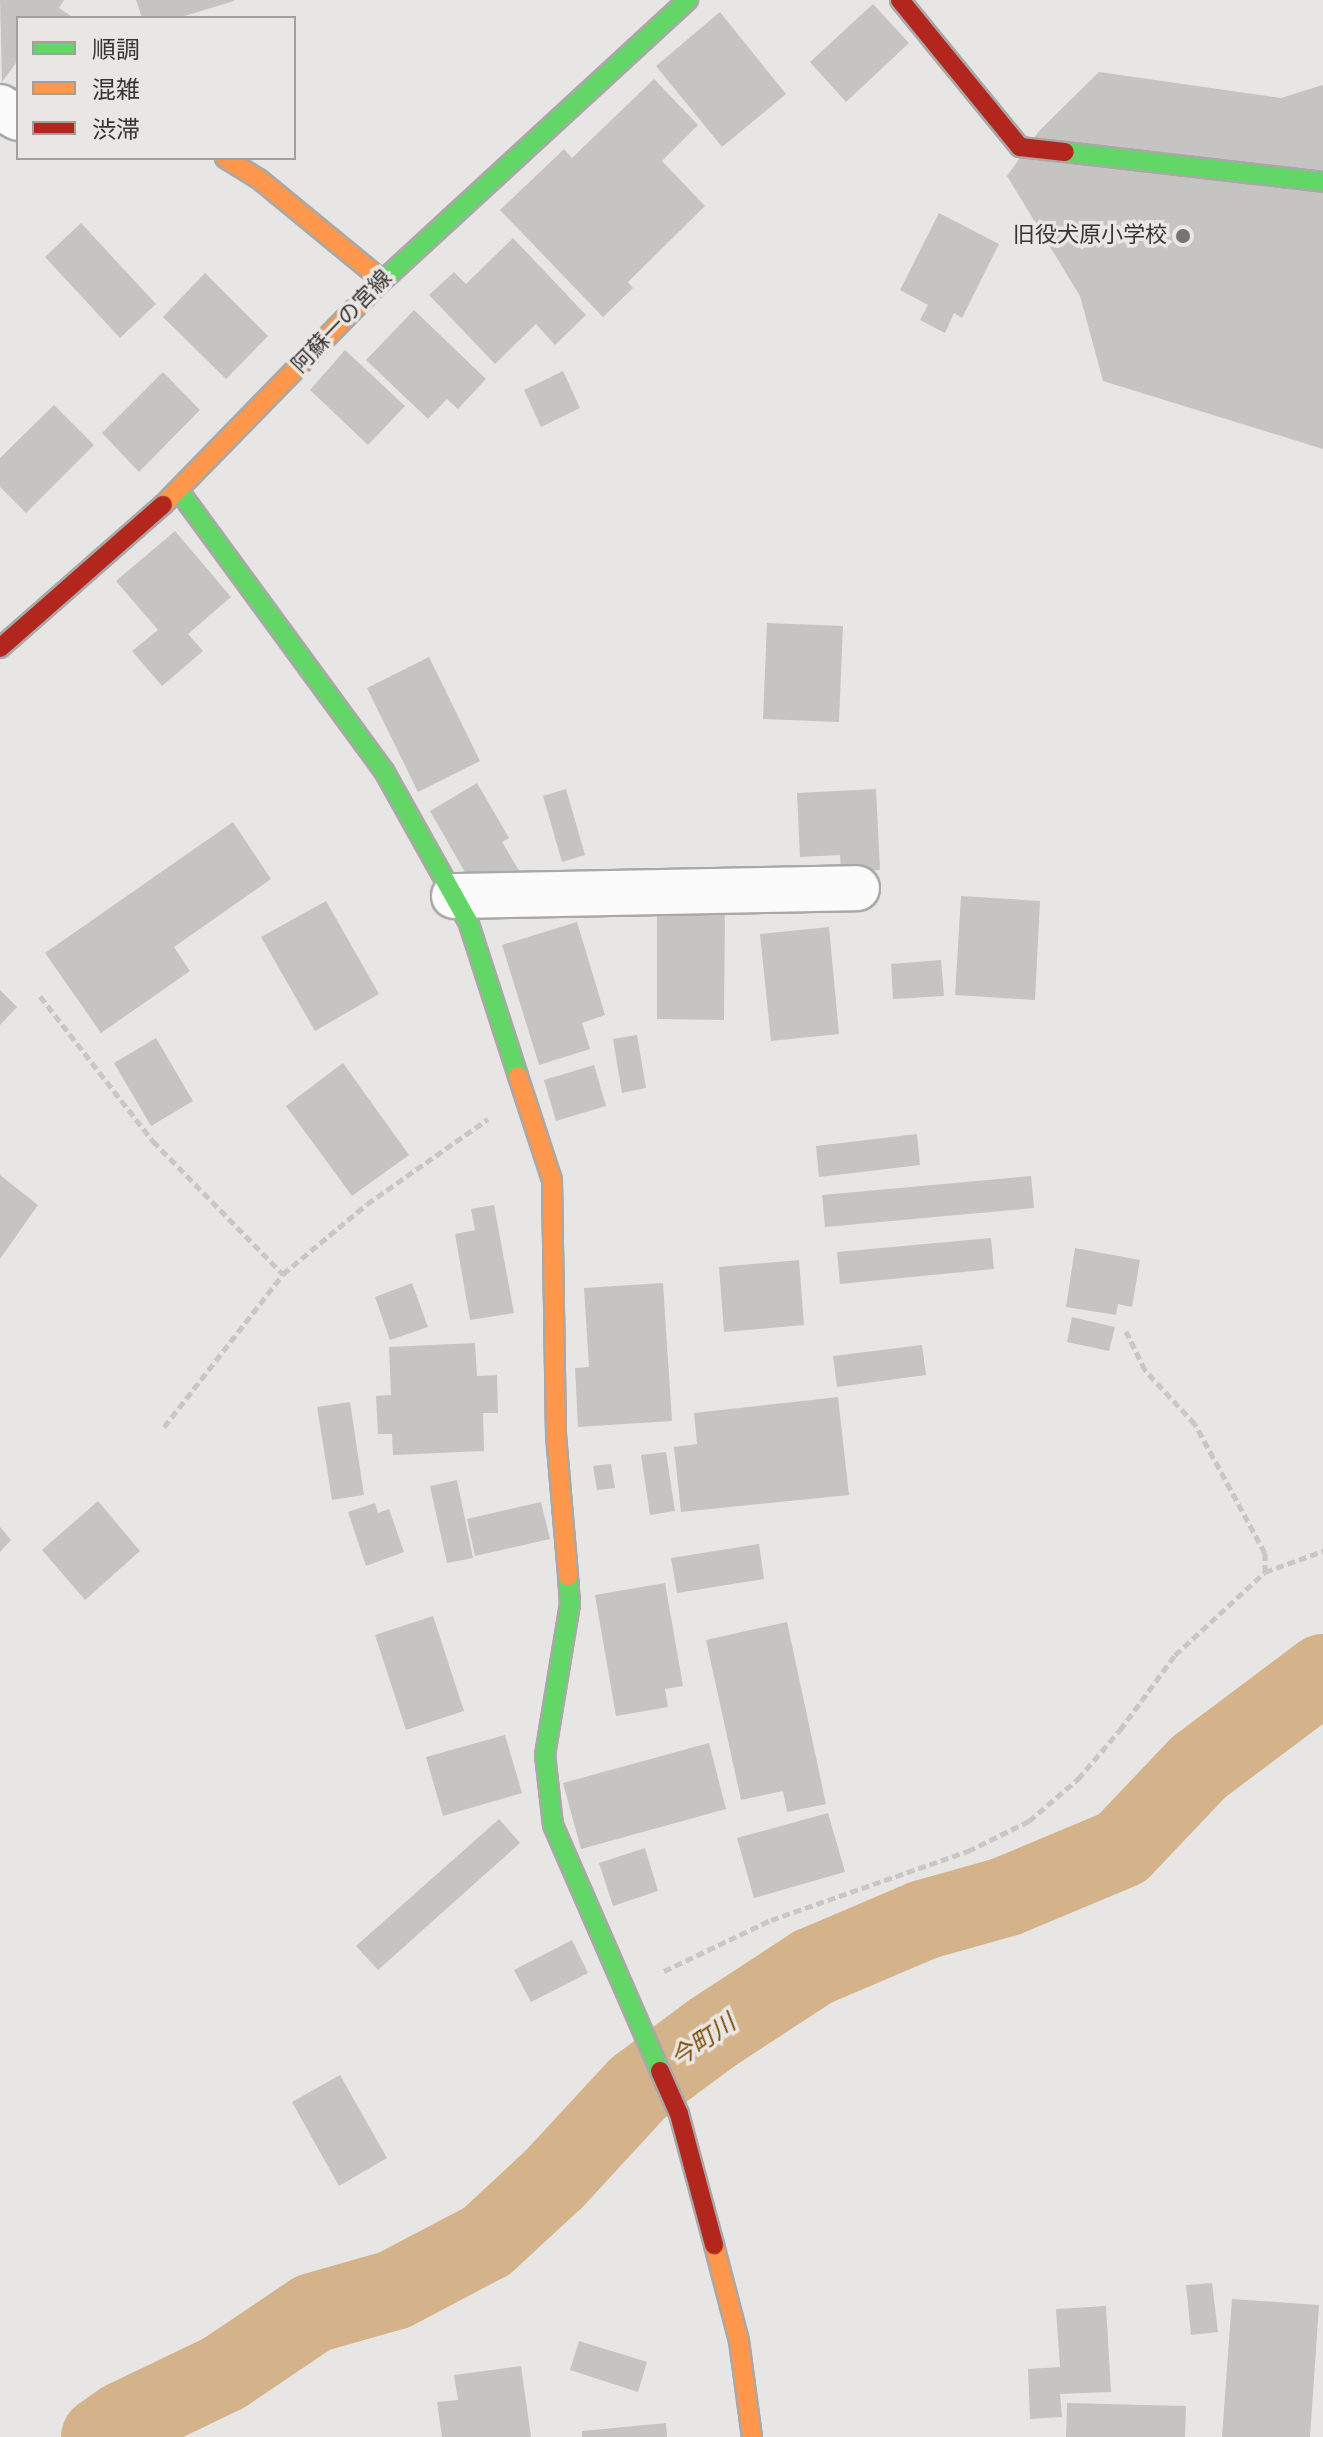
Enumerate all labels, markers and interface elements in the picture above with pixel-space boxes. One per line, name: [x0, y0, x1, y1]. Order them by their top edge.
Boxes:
legend: [16, 16, 296, 160]
text: 順調: [92, 39, 140, 63]
text: 混雑: [92, 79, 140, 103]
text: 渋滞: [92, 119, 140, 143]
place label: 旧役犬原小学校: [1013, 223, 1167, 249]
marker: 旧役犬原小学校: [1174, 227, 1192, 245]
street label: 阿蘇一の宮線: [287, 265, 397, 379]
water label: 今町川: [666, 2010, 742, 2074]

